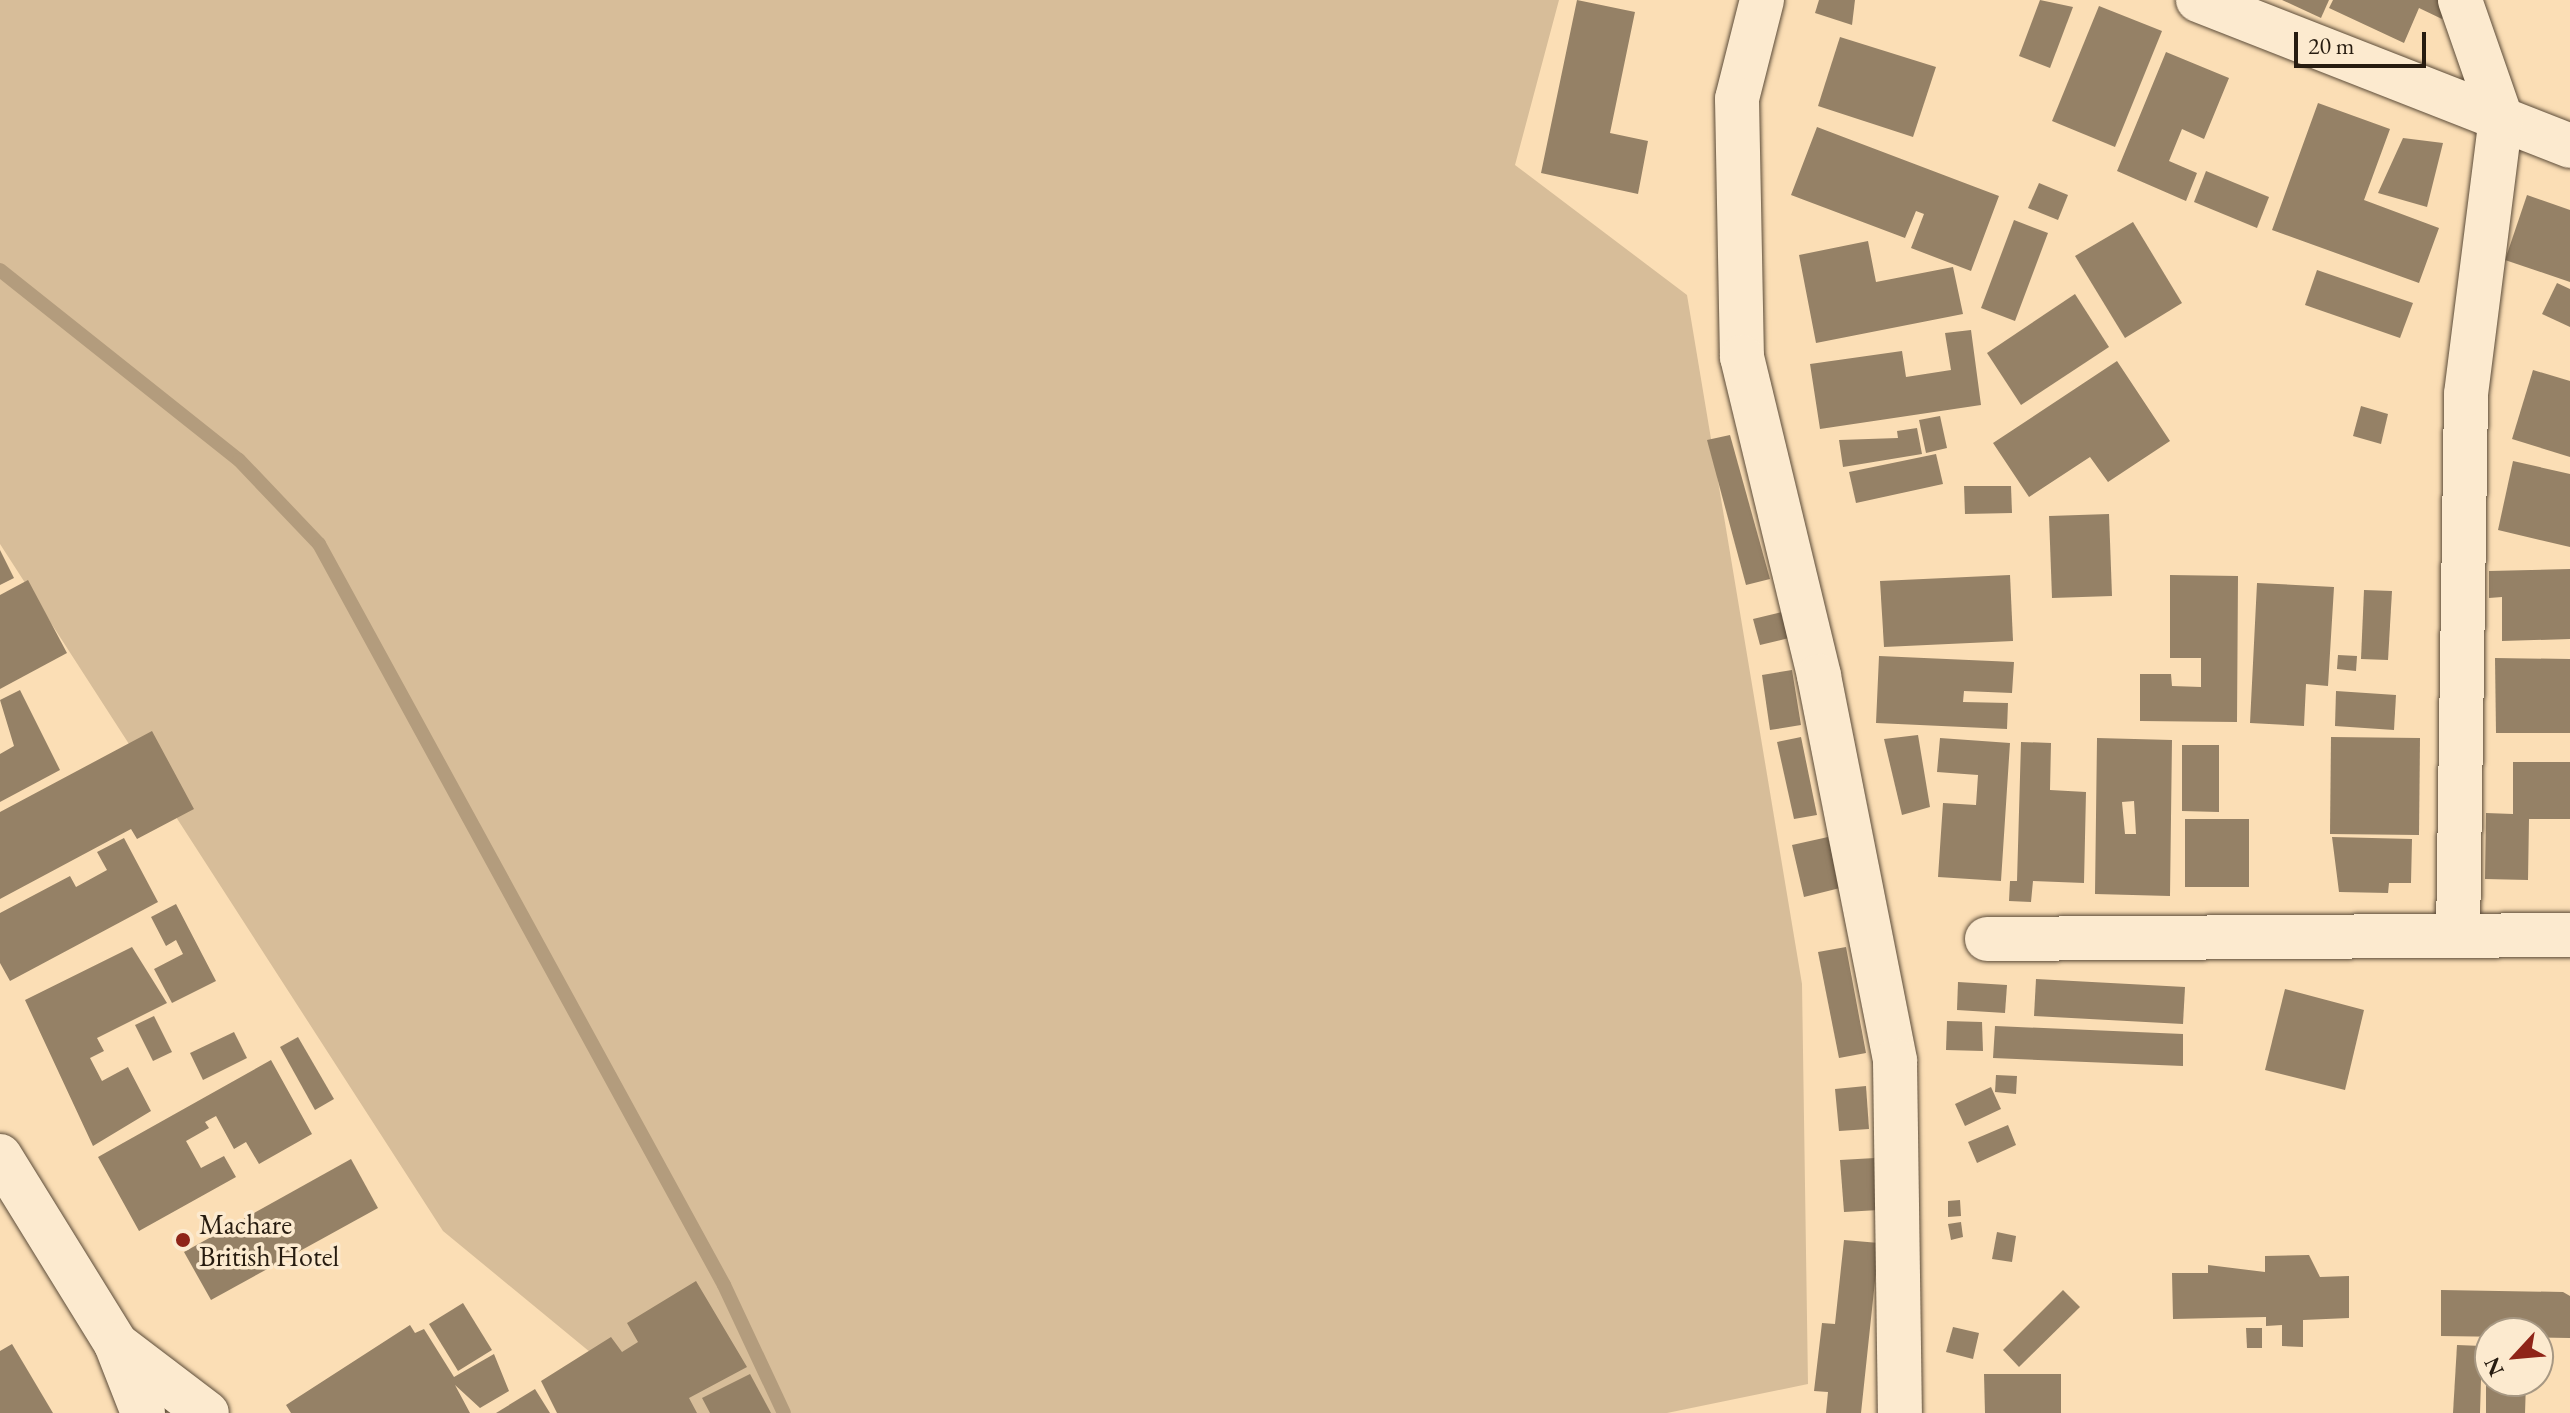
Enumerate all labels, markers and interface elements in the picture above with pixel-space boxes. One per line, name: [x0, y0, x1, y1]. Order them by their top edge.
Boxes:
scale bar: [2298, 16, 2430, 66]
text: 20 m: [2308, 30, 2355, 61]
place label: Machare British Hotel: [199, 1207, 339, 1273]
marker: Machare British Hotel: [174, 1231, 192, 1249]
north arrow: [2474, 1317, 2554, 1397]
text: N: [2477, 1353, 2511, 1381]

